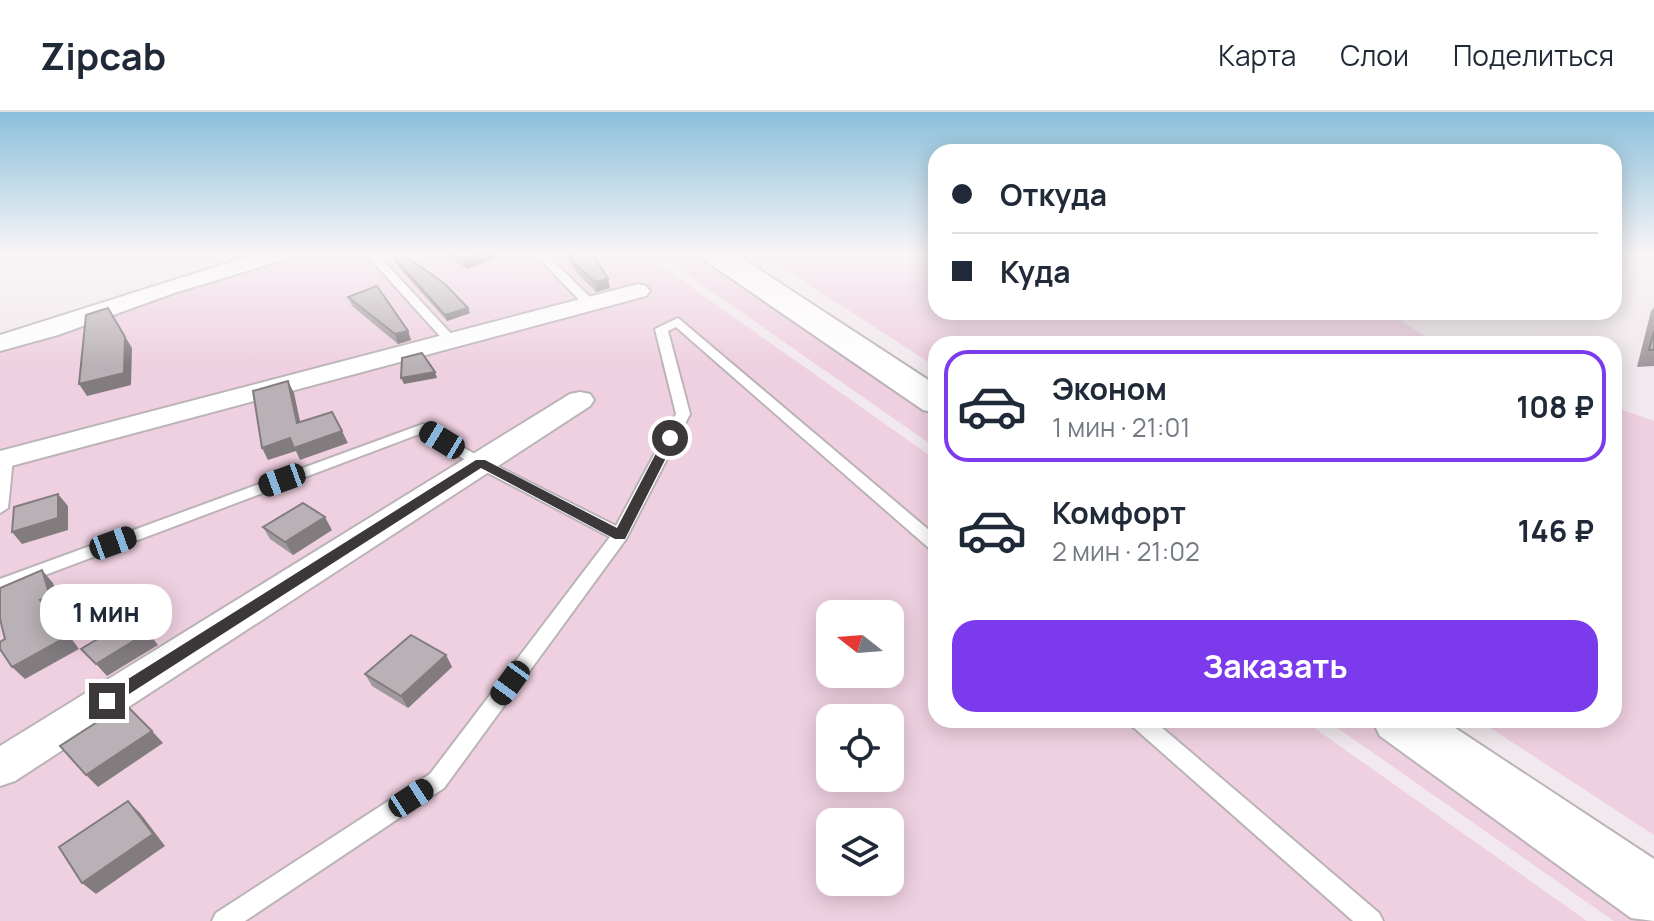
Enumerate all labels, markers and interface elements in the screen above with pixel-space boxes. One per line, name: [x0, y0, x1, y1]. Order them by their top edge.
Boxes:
text: Zipcab: [40, 29, 166, 81]
text: Карта: [1218, 36, 1296, 74]
text: Слои: [1340, 36, 1409, 74]
text: Поделиться: [1453, 36, 1614, 74]
text: Откуда: [1000, 174, 1107, 215]
text: Куда: [1000, 251, 1071, 292]
text: Эконом: [1052, 368, 1167, 409]
icon: car: [956, 370, 1028, 442]
text: 108 ₽: [1516, 386, 1594, 427]
text: 1 мин · 21:01: [1052, 409, 1191, 445]
car: [415, 417, 469, 463]
route start: [652, 420, 688, 456]
car: [255, 461, 309, 499]
text: Комфорт: [1052, 492, 1186, 533]
icon: car: [956, 494, 1028, 566]
text: 146 ₽: [1517, 510, 1594, 551]
car: [86, 524, 140, 562]
text: 2 мин · 21:02: [1052, 533, 1200, 569]
callout: 1 мин: [41, 585, 173, 641]
text: 1 мин: [72, 594, 140, 630]
north arrow: [816, 600, 904, 688]
map controls: [816, 600, 904, 896]
button: Заказать: [952, 620, 1598, 712]
car: [486, 657, 534, 709]
route end: [89, 683, 125, 719]
button: locate: [816, 704, 904, 792]
car: [384, 775, 438, 821]
button: layers: [816, 808, 904, 896]

